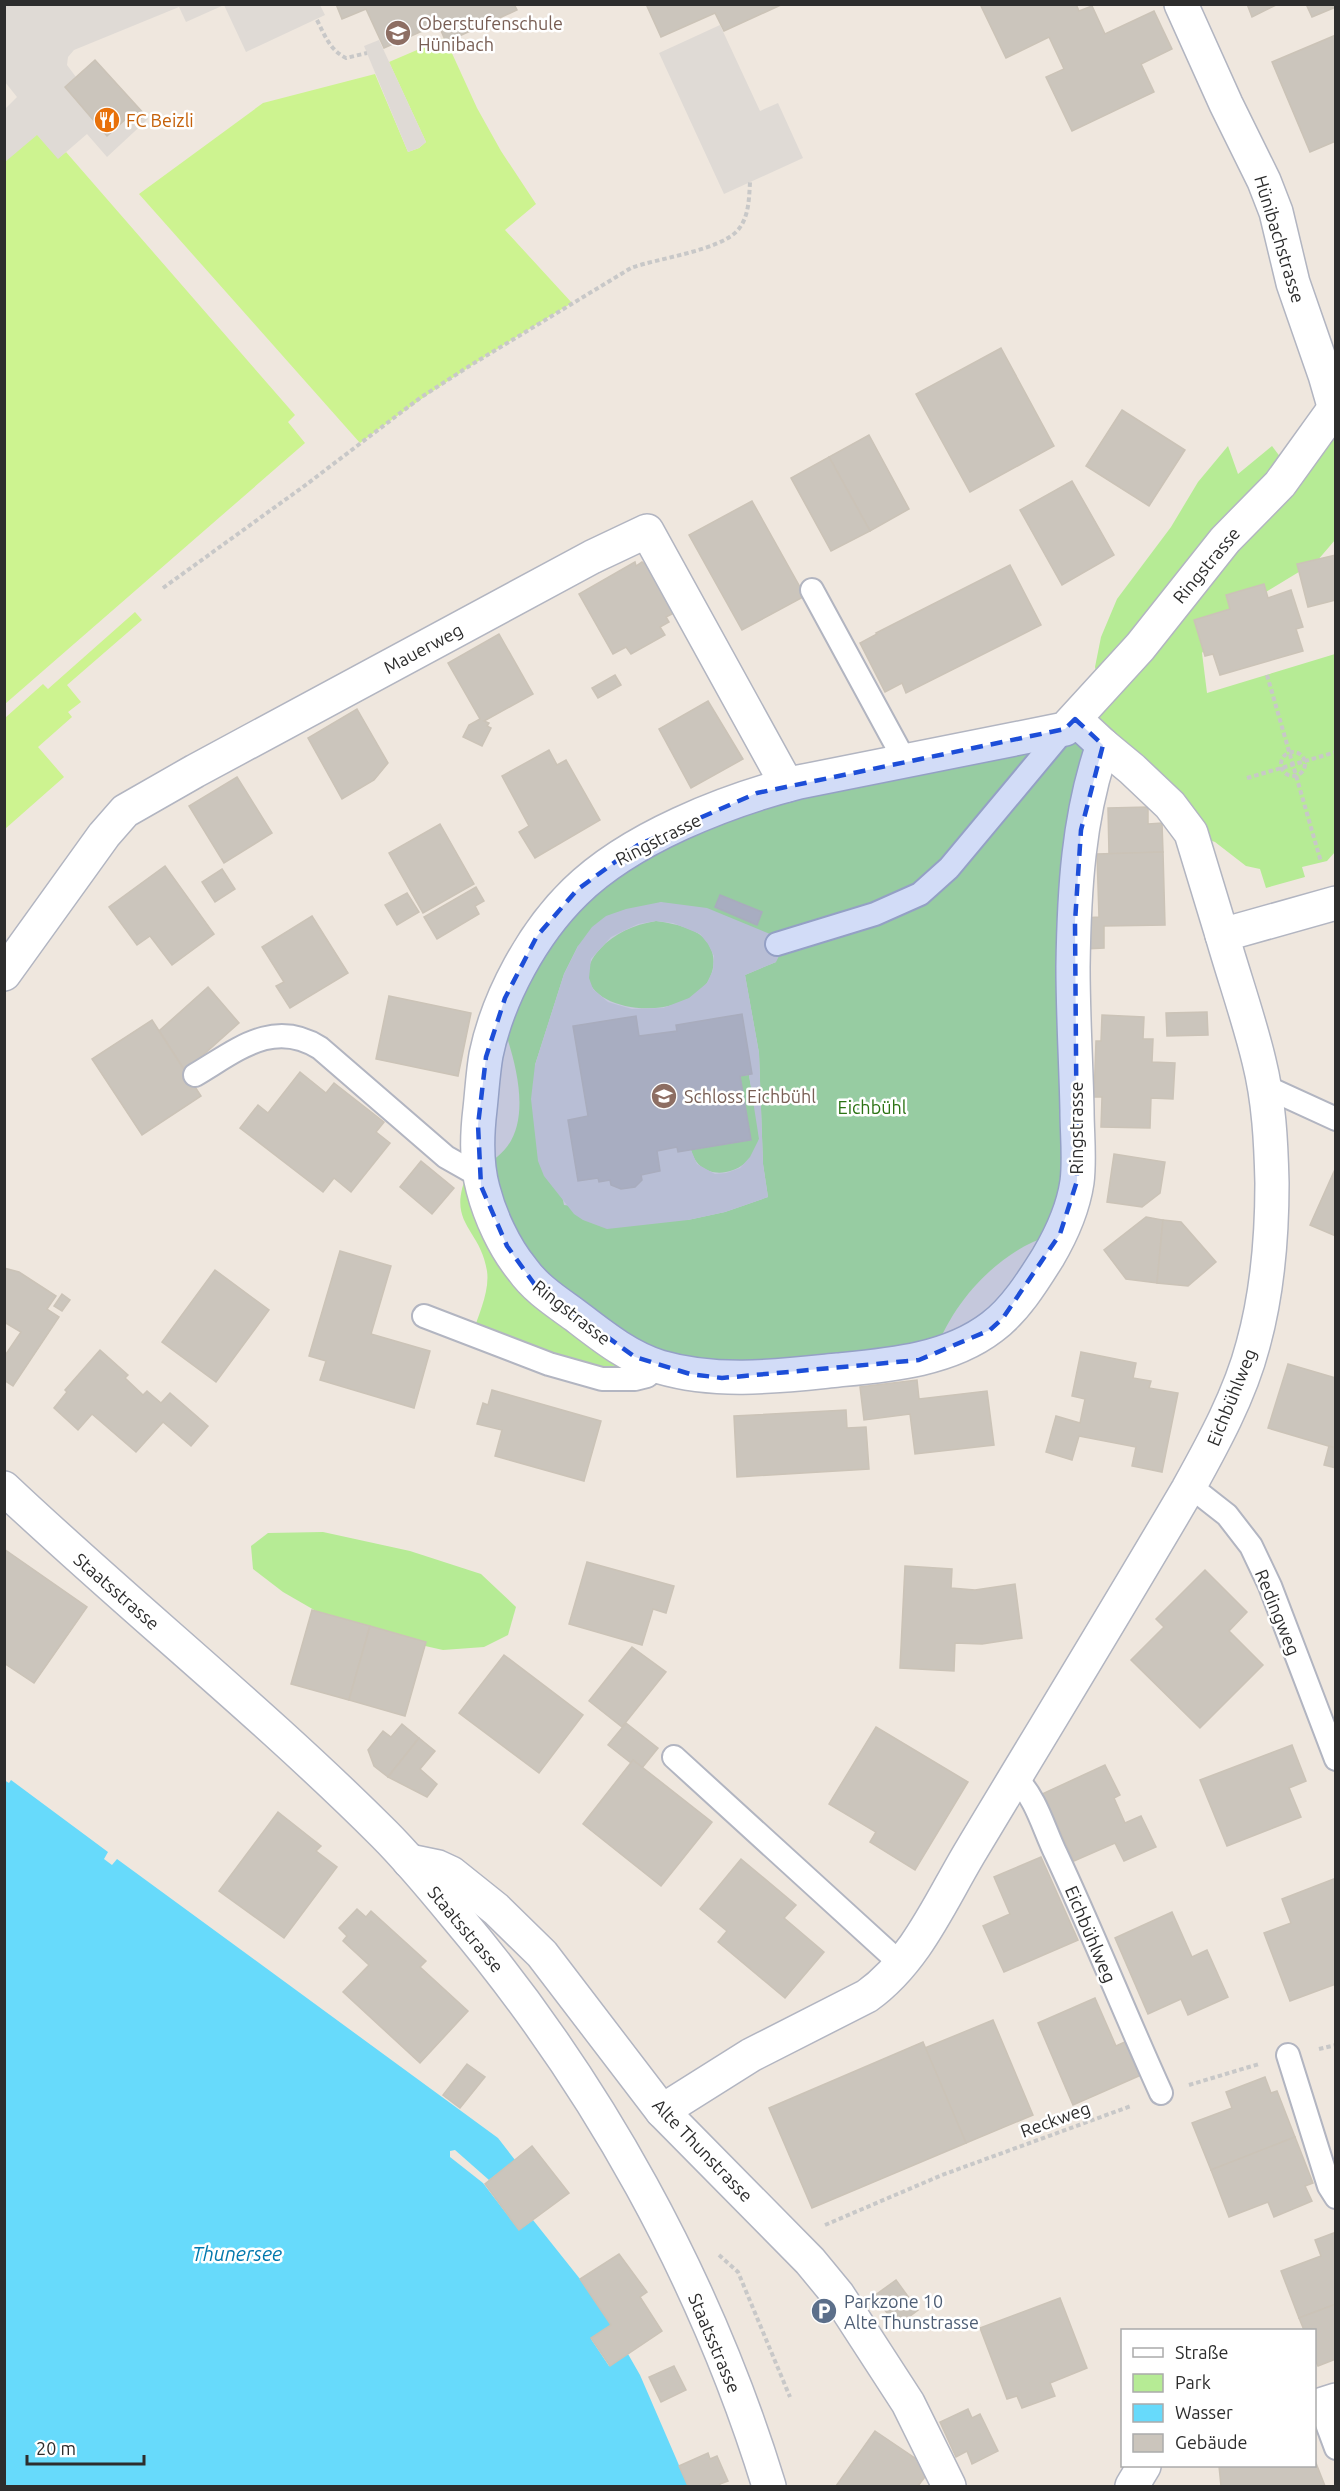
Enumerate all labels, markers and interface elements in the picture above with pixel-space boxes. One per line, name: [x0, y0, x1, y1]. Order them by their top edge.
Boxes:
place label: Oberstufenschule Hünibach: [418, 13, 563, 54]
school or university icon: Oberstufenschule Hünibach: [383, 18, 413, 48]
restaurant icon: FC Beizli: [92, 105, 122, 135]
place label: FC Beizli: [126, 110, 194, 130]
street label: Hünibachstrasse: [1251, 173, 1309, 305]
street label: Ringstrasse: [1169, 523, 1243, 607]
street label: Mauerweg: [380, 619, 466, 677]
street label: Ringstrasse: [612, 809, 704, 869]
school or university icon: Schloss Eichbühl: [649, 1081, 679, 1111]
street label: Ringstrasse: [1066, 1082, 1086, 1174]
place label: Schloss Eichbühl: [684, 1086, 816, 1106]
park label: Eichbühl: [838, 1097, 907, 1117]
street label: Ringstrasse: [529, 1276, 615, 1348]
street label: Eichbühlweg: [1202, 1345, 1260, 1449]
street label: Staatsstrasse: [70, 1549, 164, 1633]
street label: Redingweg: [1252, 1566, 1304, 1658]
street label: Staatsstrasse: [424, 1882, 508, 1976]
street label: Eichbühlweg: [1062, 1883, 1120, 1985]
street label: Alte Thunstrasse: [649, 2095, 757, 2205]
street label: Reckweg: [1017, 2097, 1093, 2141]
water label: Thunersee: [192, 2242, 282, 2265]
street label: Staatsstrasse: [685, 2290, 745, 2396]
place label: Parkzone 10 Alte Thunstrasse: [844, 2291, 979, 2332]
parking icon: Parkzone 10 Alte Thunstrasse: [809, 2296, 839, 2326]
legend: [1121, 2329, 1316, 2467]
text: Straße: [1175, 2342, 1228, 2362]
text: Park: [1175, 2372, 1211, 2392]
text: Wasser: [1175, 2402, 1233, 2422]
scale bar: [27, 2428, 144, 2466]
text: Gebäude: [1175, 2432, 1247, 2452]
text: 20 m: [36, 2438, 76, 2458]

